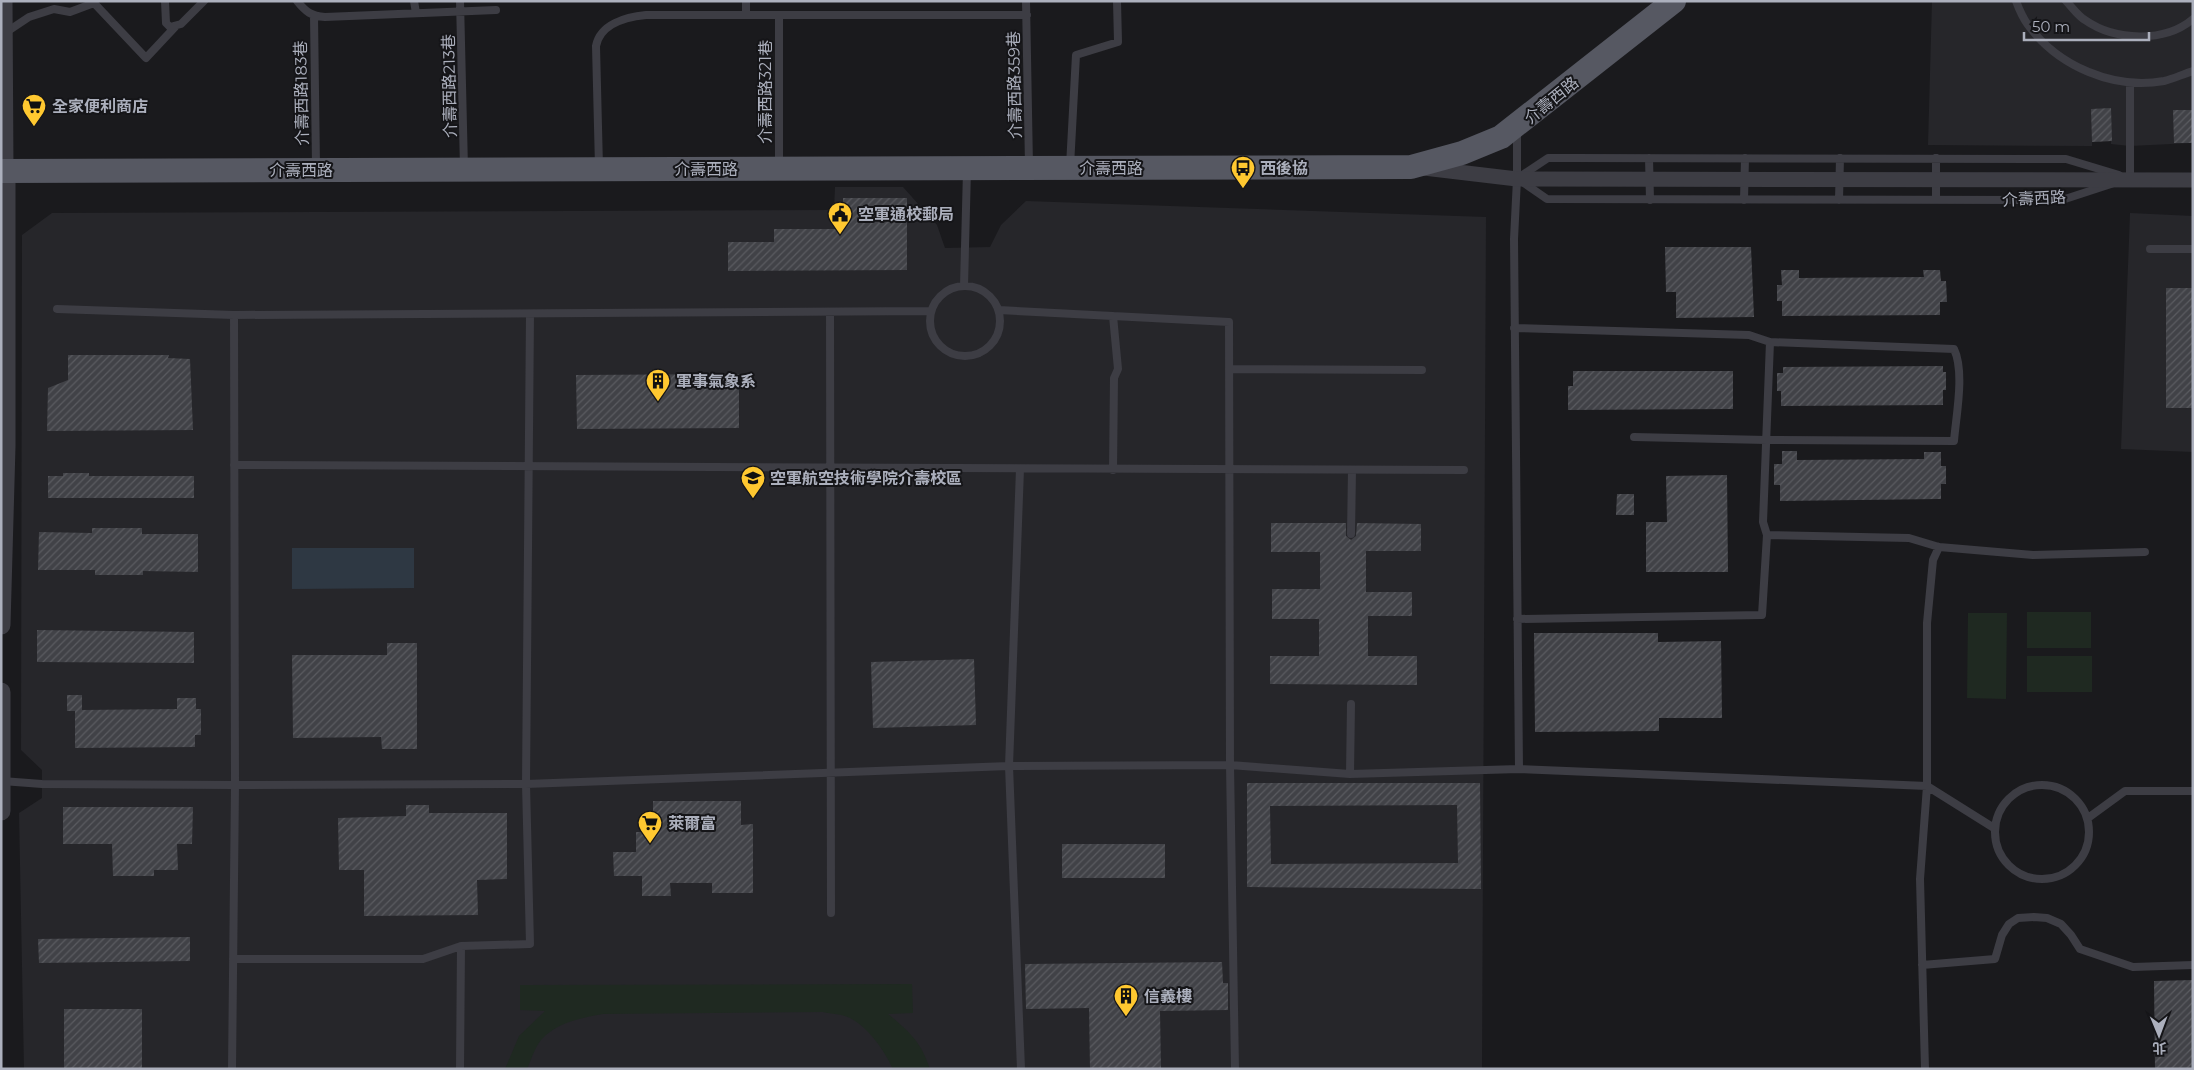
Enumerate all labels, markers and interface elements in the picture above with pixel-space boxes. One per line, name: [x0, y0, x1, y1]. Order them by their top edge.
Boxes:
scale bar: [2024, 10, 2149, 42]
text: 50 m: [2032, 17, 2070, 36]
street label: 介壽西路359巷: [1004, 31, 1025, 139]
street label: 介壽西路213巷: [439, 34, 460, 138]
street label: 介壽西路183巷: [291, 40, 312, 146]
street label: 介壽西路321巷: [756, 40, 775, 144]
street label: 介壽西路: [1520, 73, 1582, 128]
supermarket icon: 全家便利商店: [21, 93, 47, 127]
place label: 全家便利商店: [52, 97, 148, 116]
bus stop icon: 西後協: [1230, 155, 1256, 189]
street label: 介壽西路: [1079, 159, 1143, 178]
place label: 西後協: [1260, 159, 1308, 178]
street label: 介壽西路: [674, 160, 738, 179]
street label: 介壽西路: [269, 161, 333, 180]
street label: 介壽西路: [2002, 187, 2066, 210]
public building icon: 空軍通校郵局: [827, 201, 853, 235]
place label: 空軍通校郵局: [858, 205, 954, 224]
building icon: 軍事氣象系: [645, 368, 671, 402]
place label: 軍事氣象系: [676, 372, 756, 391]
school or university icon: 空軍航空技術學院介壽校區: [740, 465, 766, 499]
place label: 空軍航空技術學院介壽校區: [770, 469, 962, 488]
supermarket icon: 萊爾富: [637, 810, 663, 844]
place label: 萊爾富: [668, 814, 716, 833]
building icon: 信義樓: [1113, 983, 1139, 1017]
place label: 信義樓: [1144, 987, 1192, 1006]
north arrow: [2134, 1010, 2184, 1060]
text: 北: [2152, 1039, 2166, 1057]

